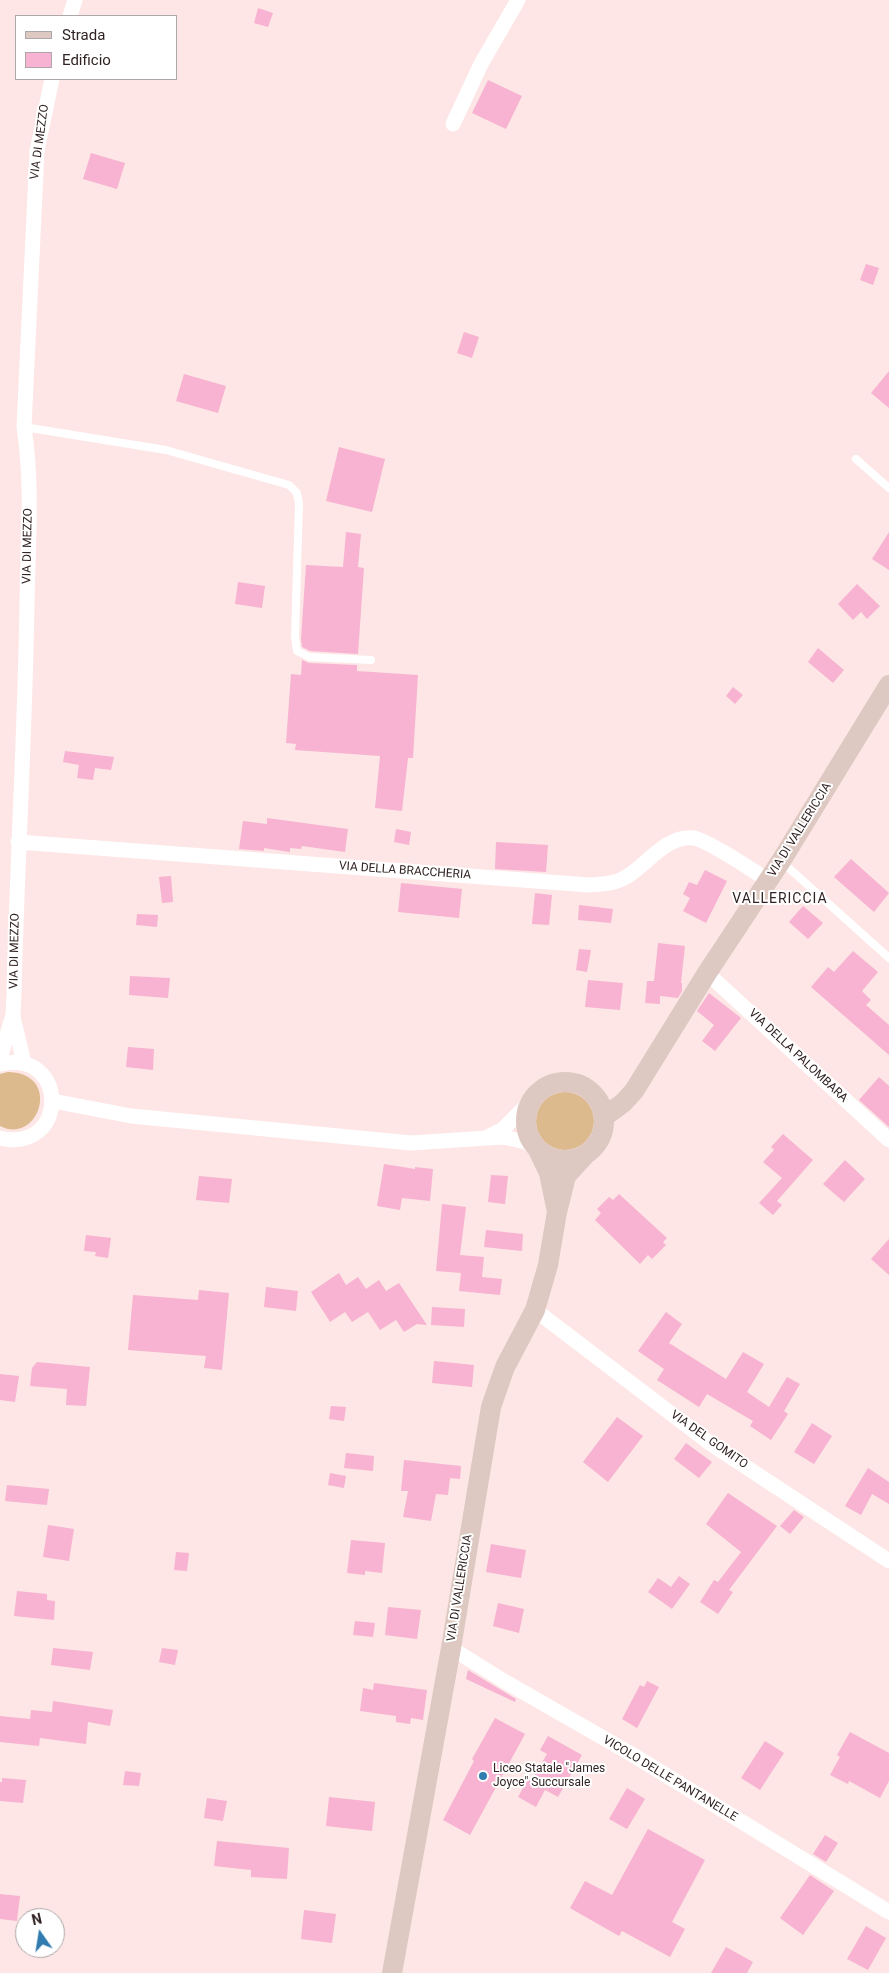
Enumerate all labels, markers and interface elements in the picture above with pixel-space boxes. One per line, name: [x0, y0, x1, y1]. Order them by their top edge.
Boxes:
legend: [15, 15, 178, 80]
text: Strada: [62, 26, 105, 44]
text: Edificio: [62, 51, 111, 69]
street label: VIA DI MEZZO: [28, 104, 52, 180]
street label: VIA DI MEZZO: [20, 508, 36, 584]
street label: VIA DI VALLERICCIA: [765, 780, 835, 880]
street label: VIA DELLA BRACCHERIA: [338, 859, 472, 883]
district label: VALLERICCIA: [731, 891, 829, 907]
street label: VIA DI MEZZO: [7, 913, 23, 989]
street label: VIA DELLA PALOMBARA: [745, 1006, 851, 1106]
street label: VIA DEL GOMITO: [668, 1408, 750, 1472]
street label: VIA DI VALLERICCIA: [444, 1533, 476, 1643]
street label: VICOLO DELLE PANTANELLE: [600, 1733, 740, 1825]
place label: Liceo Statale "James Joyce" Succursale: [493, 1762, 605, 1790]
marker: Liceo Statale "James Joyce" Succursale: [477, 1770, 489, 1782]
north arrow: [15, 1908, 65, 1958]
text: N: [30, 1910, 43, 1928]

